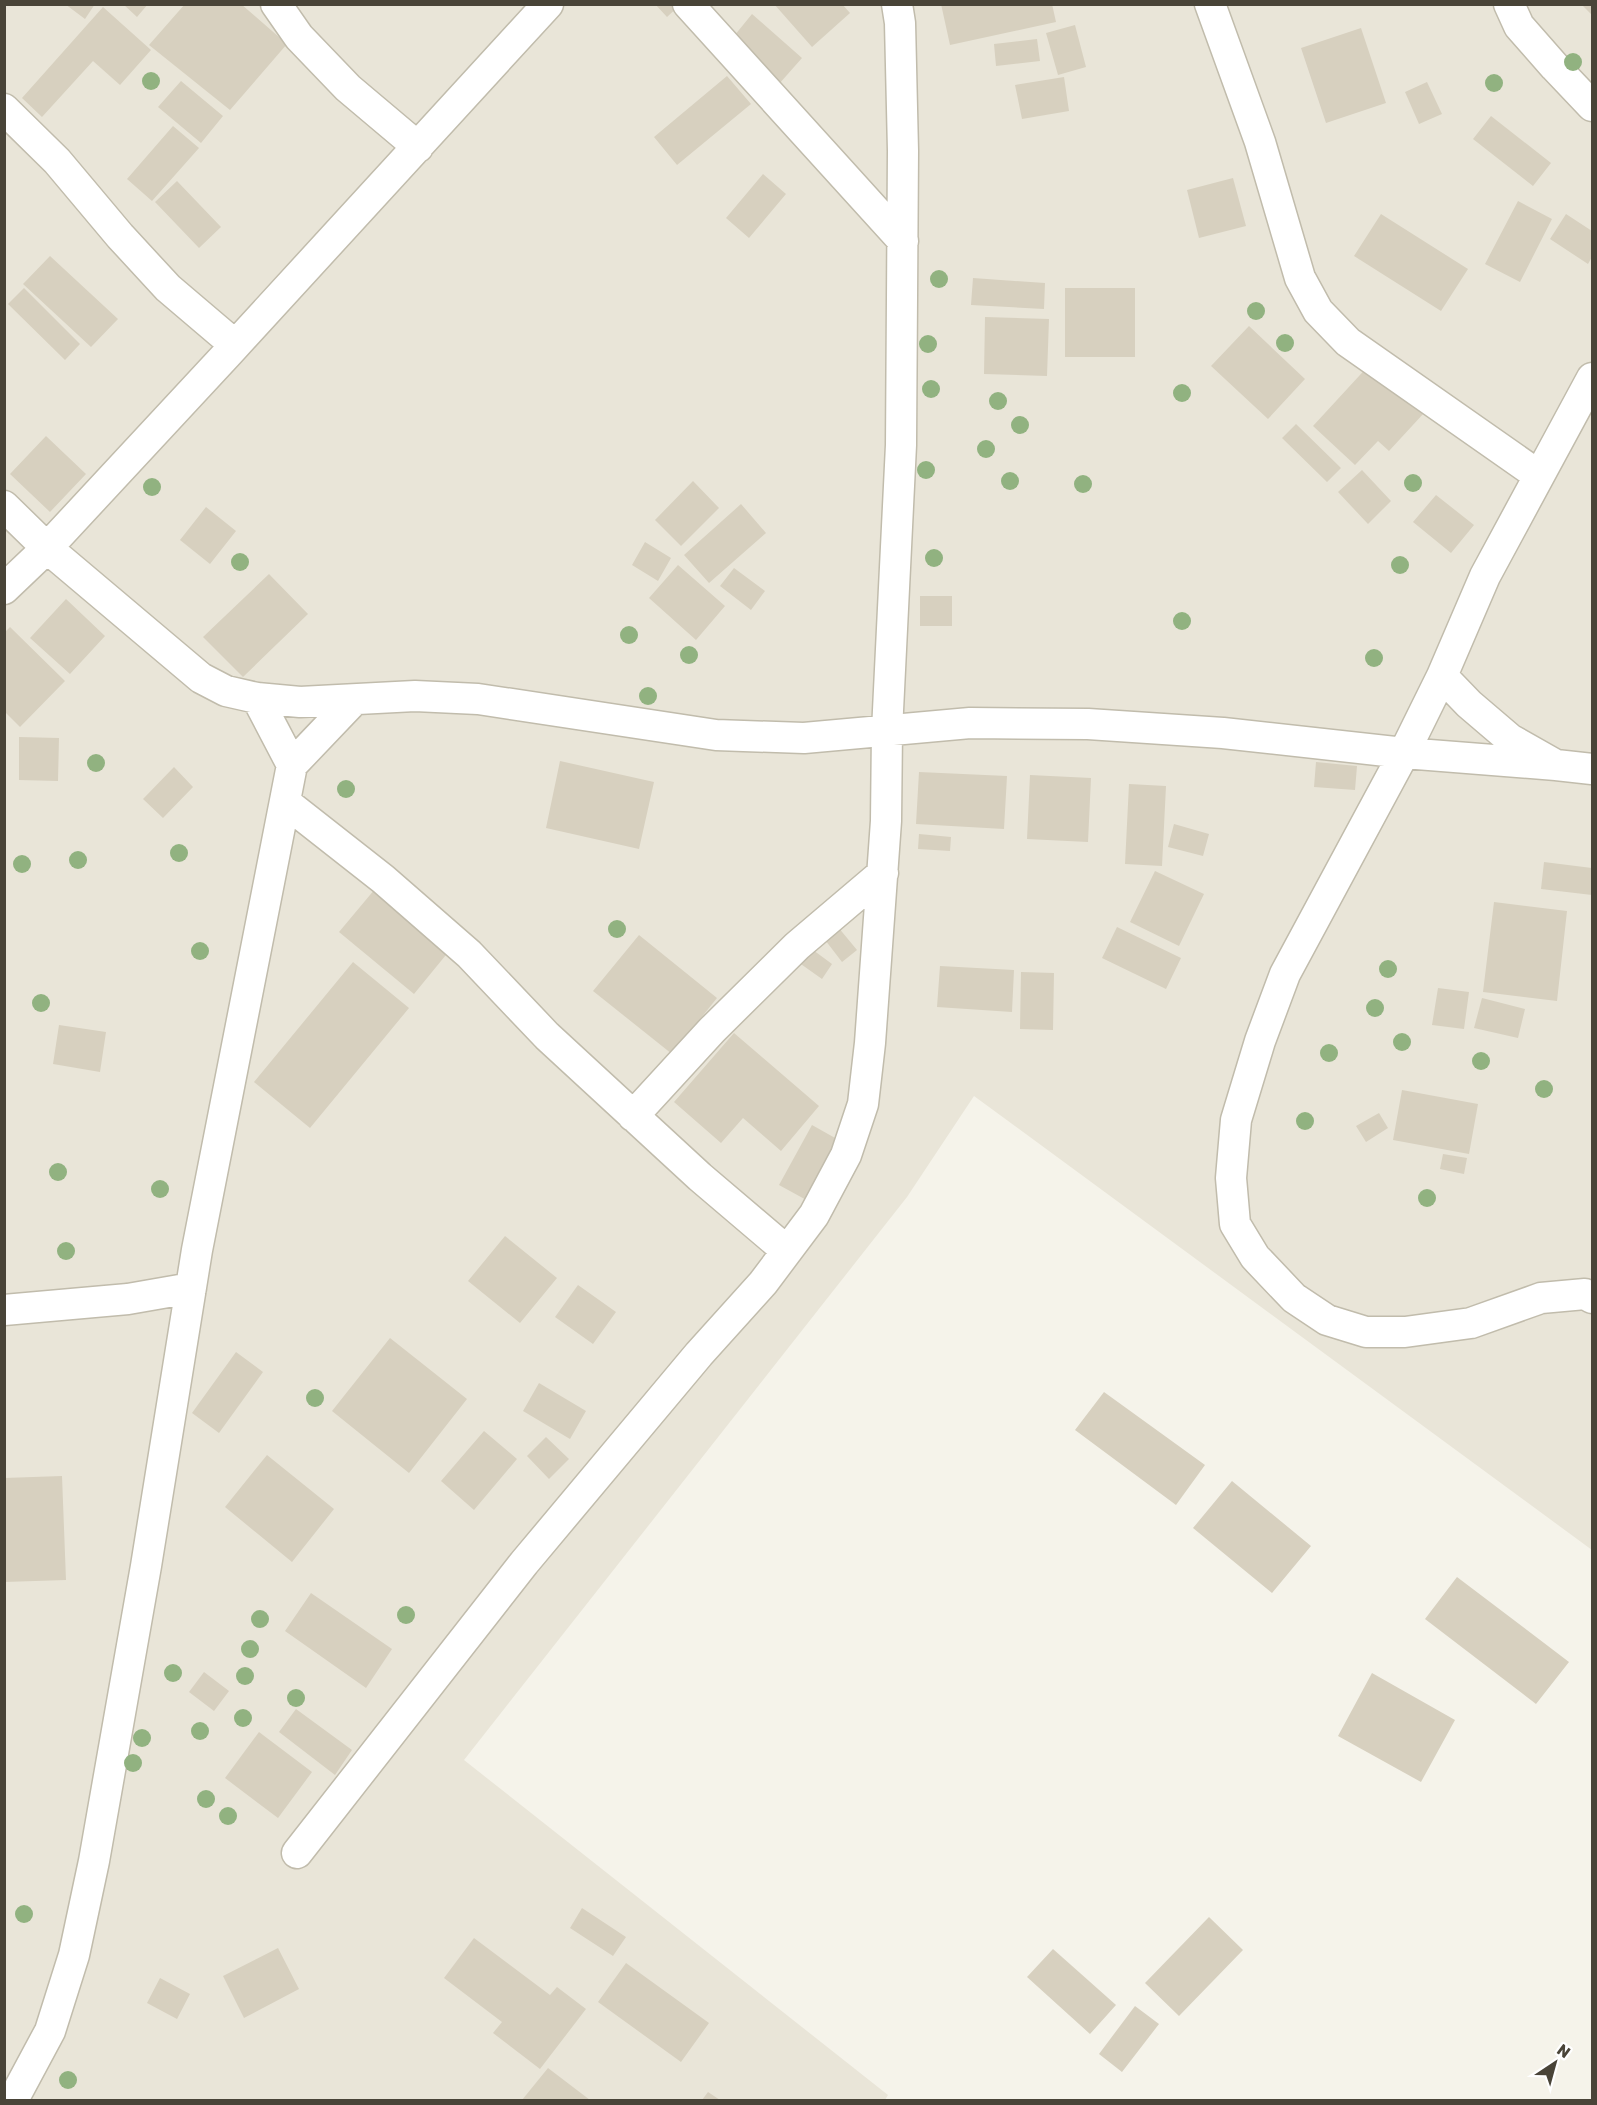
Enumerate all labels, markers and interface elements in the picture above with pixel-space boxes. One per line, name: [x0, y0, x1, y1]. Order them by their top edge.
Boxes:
north arrow: [1525, 2033, 1585, 2093]
text: N: [1553, 2040, 1574, 2062]

